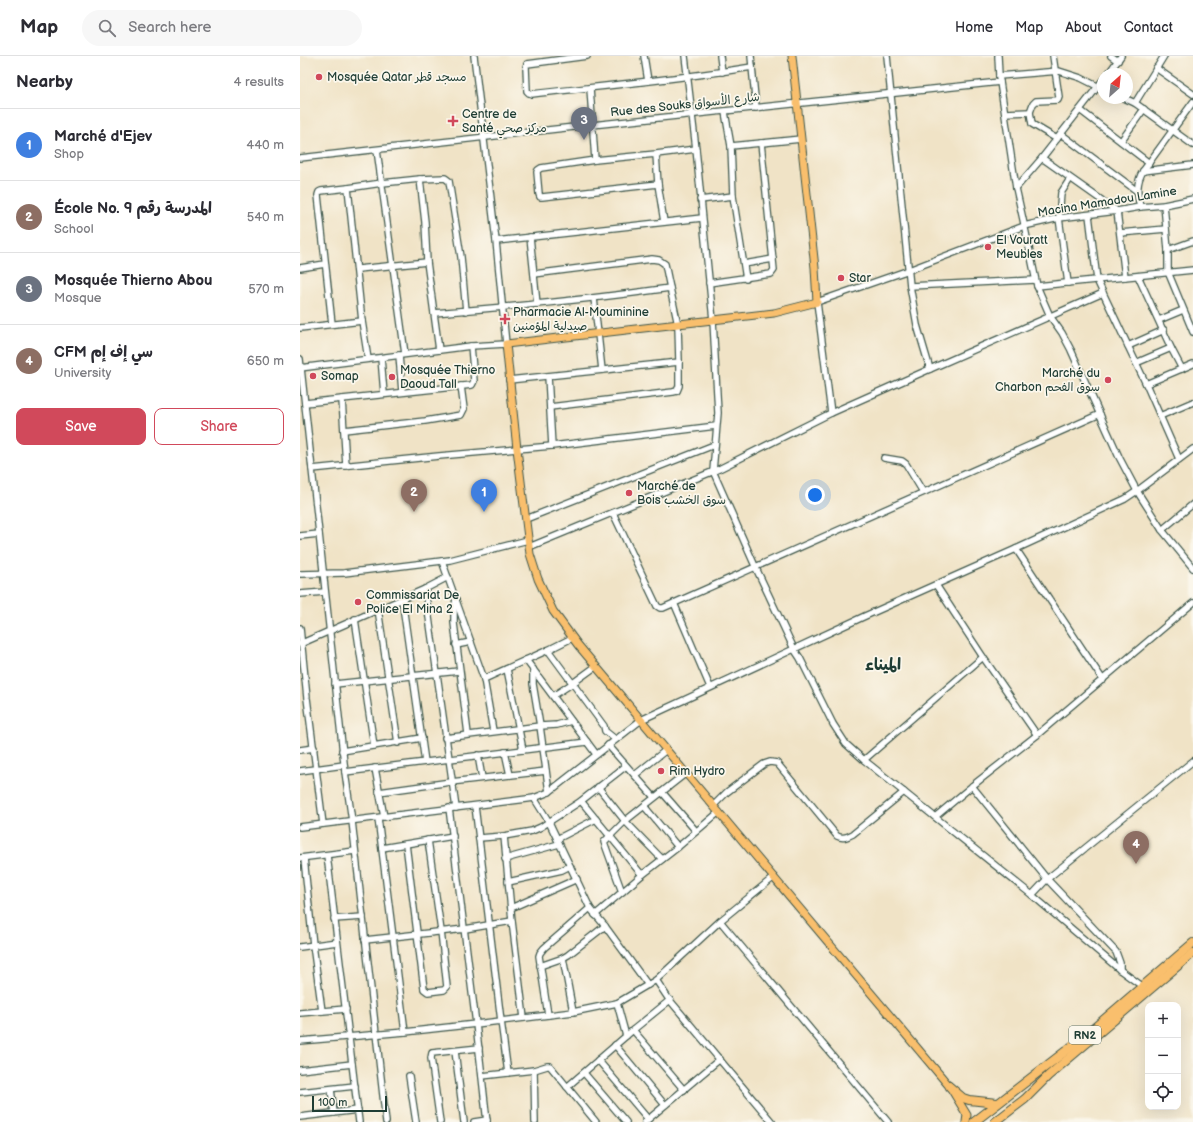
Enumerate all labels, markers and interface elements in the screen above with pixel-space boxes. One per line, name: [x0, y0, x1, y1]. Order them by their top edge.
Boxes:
search box: [82, 10, 362, 46]
text: Map: [20, 16, 58, 39]
icon: search: [96, 17, 118, 39]
text: Search here: [128, 18, 211, 37]
text: Home: [955, 19, 993, 36]
text: Map: [1015, 19, 1043, 36]
text: About: [1065, 19, 1102, 36]
text: Contact: [1124, 19, 1173, 36]
north arrow: [1097, 68, 1133, 104]
place label: Mosquée Qatar مسجد قطر: [327, 70, 466, 85]
text: Nearby: [16, 72, 73, 92]
marker: Mosquée Qatar مسجد قطر: [314, 72, 324, 82]
text: 4 results: [234, 74, 284, 90]
street label: Rue des Souks شارع الأسواق: [610, 89, 760, 121]
place label: Centre de Santé مركز صحي: [462, 107, 547, 139]
pin: 3: [571, 107, 597, 140]
marker: Centre de Santé مركز صحي: [447, 115, 459, 127]
text: Marché d'Ejev: [54, 127, 152, 146]
text: 1: [26, 137, 32, 153]
text: 440 m: [246, 137, 284, 153]
text: Shop: [54, 146, 84, 162]
street label: Macina Mamadou Lamine: [1036, 184, 1178, 220]
text: École No. 9 المدرسة رقم: [54, 199, 212, 218]
text: 2: [25, 209, 33, 225]
text: 540 m: [247, 209, 284, 225]
text: School: [54, 221, 94, 237]
place label: El Vouratt Meubles: [996, 233, 1048, 262]
marker: El Vouratt Meubles: [983, 242, 993, 252]
text: Mosquée Thierno Abou: [54, 271, 212, 290]
place label: Star: [849, 271, 871, 286]
marker: Star: [836, 273, 846, 283]
text: 3: [25, 281, 33, 297]
text: 570 m: [248, 281, 284, 297]
text: Mosque: [54, 290, 102, 306]
place label: Pharmacie Al-Mouminine صيدلية المؤمنين: [513, 305, 649, 334]
marker: Pharmacie Al-Mouminine صيدلية المؤمنين: [500, 314, 510, 324]
text: CFM سي إف إم: [54, 343, 153, 362]
text: 4: [25, 353, 33, 369]
text: 650 m: [247, 353, 284, 369]
place label: Mosquée Thierno Daoud Tall: [400, 363, 496, 392]
text: University: [54, 365, 111, 381]
place label: Marché du Charbon سوق الفحم: [995, 366, 1100, 396]
place label: Somap: [321, 369, 359, 384]
marker: Somap: [308, 371, 318, 381]
marker: Mosquée Thierno Daoud Tall: [387, 372, 397, 382]
marker: Marché du Charbon سوق الفحم: [1103, 375, 1113, 385]
button: Save: [16, 408, 146, 445]
button: Share: [154, 408, 284, 445]
pin: 2: [401, 479, 427, 512]
pin: 1: [471, 479, 497, 512]
place label: Marché de Bois سوق الخشب: [637, 479, 726, 508]
your location: [805, 485, 825, 505]
marker: Marché de Bois سوق الخشب: [624, 488, 634, 498]
place label: Commissariat De Police El Mina 2: [366, 588, 459, 617]
marker: Commissariat De Police El Mina 2: [353, 597, 363, 607]
district label: الميناء: [865, 656, 901, 675]
place label: Rim Hydro: [669, 764, 725, 779]
marker: Rim Hydro: [656, 766, 666, 776]
pin: 4: [1123, 831, 1149, 864]
map controls: [1145, 1002, 1181, 1110]
button: +: [1145, 1002, 1181, 1038]
road number: RN2: [1069, 1026, 1101, 1044]
button: −: [1145, 1038, 1181, 1074]
button: locate: [1145, 1074, 1181, 1110]
scale bar: [312, 1094, 387, 1113]
text: 100 m: [318, 1096, 347, 1109]

